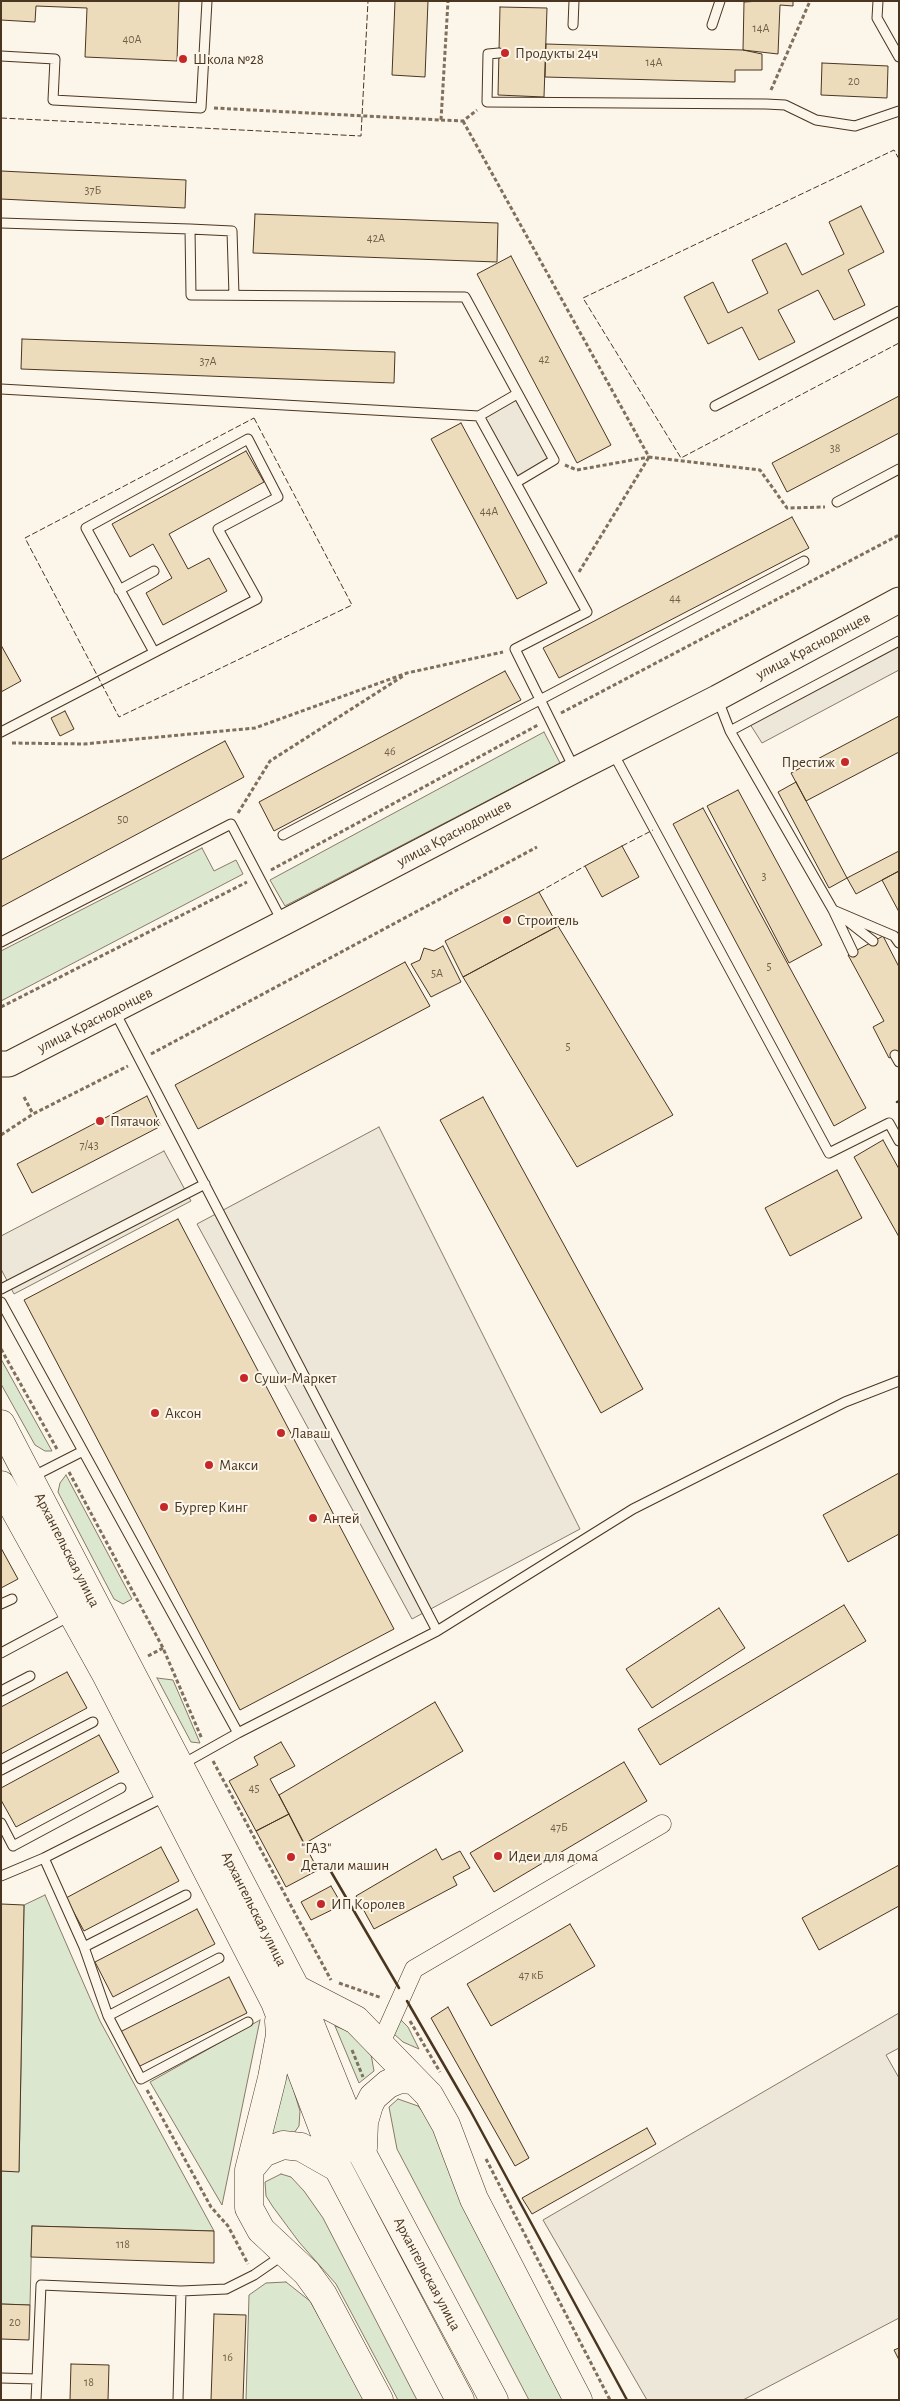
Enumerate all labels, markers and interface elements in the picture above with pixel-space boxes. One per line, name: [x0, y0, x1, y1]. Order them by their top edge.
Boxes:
house number: 14А: [753, 21, 769, 35]
house number: 40А: [122, 32, 142, 46]
place label: Продукты 24ч: [515, 44, 598, 62]
marker: Продукты 24ч: [499, 47, 511, 59]
place label: Школа №28: [193, 50, 264, 68]
marker: Школа №28: [177, 53, 189, 65]
house number: 14А: [646, 55, 662, 69]
house number: 20: [848, 74, 860, 88]
house number: 37Б: [85, 183, 101, 197]
house number: 42А: [367, 231, 385, 245]
house number: 42: [538, 352, 550, 366]
house number: 37А: [199, 354, 217, 368]
house number: 38: [830, 441, 840, 455]
house number: 44А: [480, 504, 498, 518]
house number: 44: [669, 591, 681, 605]
street label: улица Краснодонцев: [753, 608, 873, 684]
house number: 46: [384, 744, 396, 758]
place label: Престиж: [781, 753, 835, 771]
marker: Престиж: [839, 756, 851, 768]
street label: улица Краснодонцев: [394, 795, 514, 871]
house number: 50: [117, 812, 129, 826]
house number: 3: [762, 869, 766, 883]
place label: Строитель: [517, 911, 578, 929]
marker: Строитель: [501, 914, 513, 926]
house number: 5: [766, 959, 772, 973]
house number: 5А: [431, 966, 443, 980]
street label: улица Краснодонцев: [34, 983, 156, 1057]
house number: 5: [565, 1039, 571, 1053]
place label: Пятачок: [110, 1112, 160, 1130]
marker: Пятачок: [94, 1115, 106, 1127]
house number: 7/43: [79, 1138, 99, 1152]
place label: Суши-Маркет: [254, 1369, 337, 1387]
marker: Суши-Маркет: [238, 1372, 250, 1384]
place label: Аксон: [165, 1404, 202, 1422]
marker: Аксон: [149, 1407, 161, 1419]
place label: Лаваш: [291, 1424, 331, 1442]
marker: Лаваш: [275, 1427, 287, 1439]
place label: Макси: [219, 1456, 258, 1474]
marker: Макси: [203, 1459, 215, 1471]
street label: Архангельская улица: [30, 1490, 104, 1610]
place label: Бургер Кинг: [174, 1498, 248, 1516]
marker: Бургер Кинг: [158, 1501, 170, 1513]
place label: Антей: [323, 1509, 360, 1527]
marker: Антей: [307, 1512, 319, 1524]
house number: 45: [249, 1781, 259, 1795]
house number: 47Б: [550, 1820, 568, 1834]
place label: "ГАЗ" Детали машин: [301, 1839, 389, 1874]
place label: Идеи для дома: [508, 1847, 598, 1865]
street label: Архангельская улица: [217, 1849, 291, 1969]
marker: Идеи для дома: [492, 1850, 504, 1862]
marker: "ГАЗ" Детали машин: [285, 1851, 297, 1863]
place label: ИП Королев: [331, 1895, 405, 1913]
marker: ИП Королев: [315, 1898, 327, 1910]
house number: 47 кБ: [518, 1968, 544, 1982]
street label: Архангельская улица: [389, 2214, 465, 2334]
house number: 118: [116, 2237, 130, 2251]
house number: 20: [9, 2315, 21, 2329]
house number: 16: [223, 2350, 233, 2364]
house number: 18: [84, 2375, 94, 2389]

